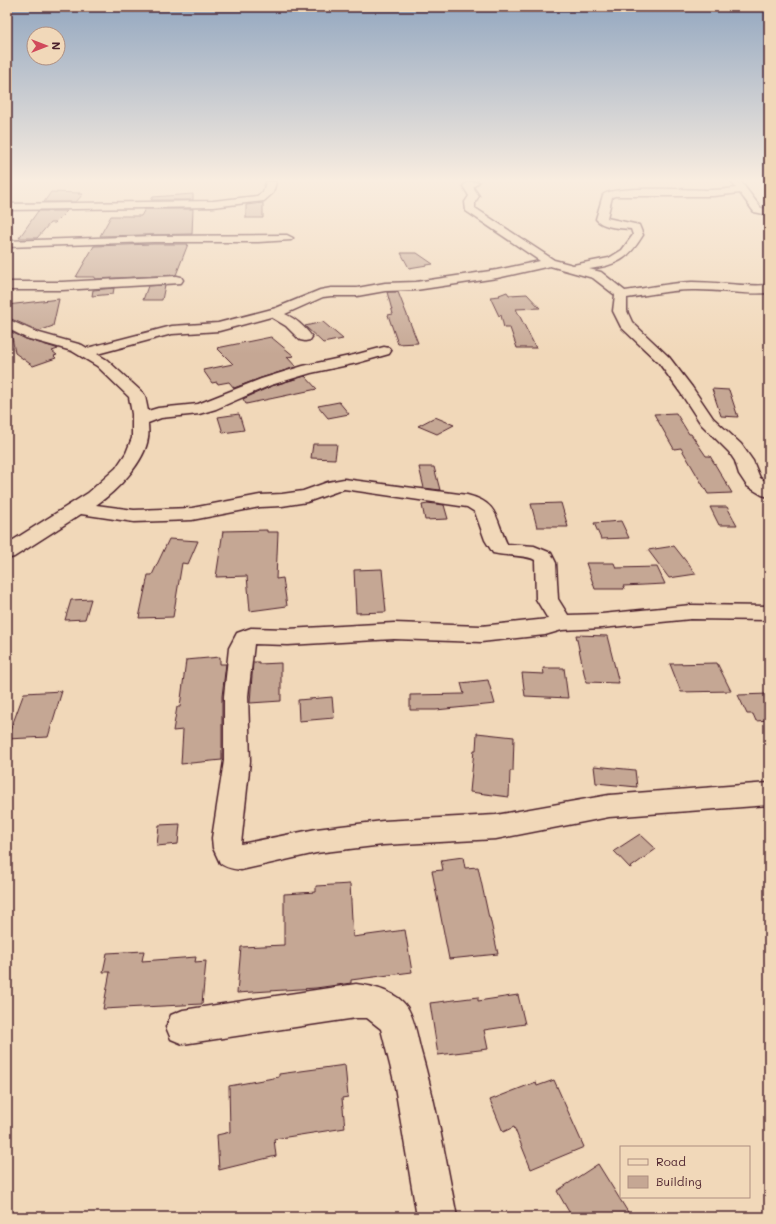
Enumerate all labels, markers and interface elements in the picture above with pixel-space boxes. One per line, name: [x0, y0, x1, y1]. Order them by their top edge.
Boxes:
north arrow: [26, 26, 66, 66]
text: N: [49, 42, 64, 50]
legend: [620, 1146, 750, 1198]
text: Road: [656, 1153, 686, 1169]
text: Building: [656, 1173, 702, 1189]

